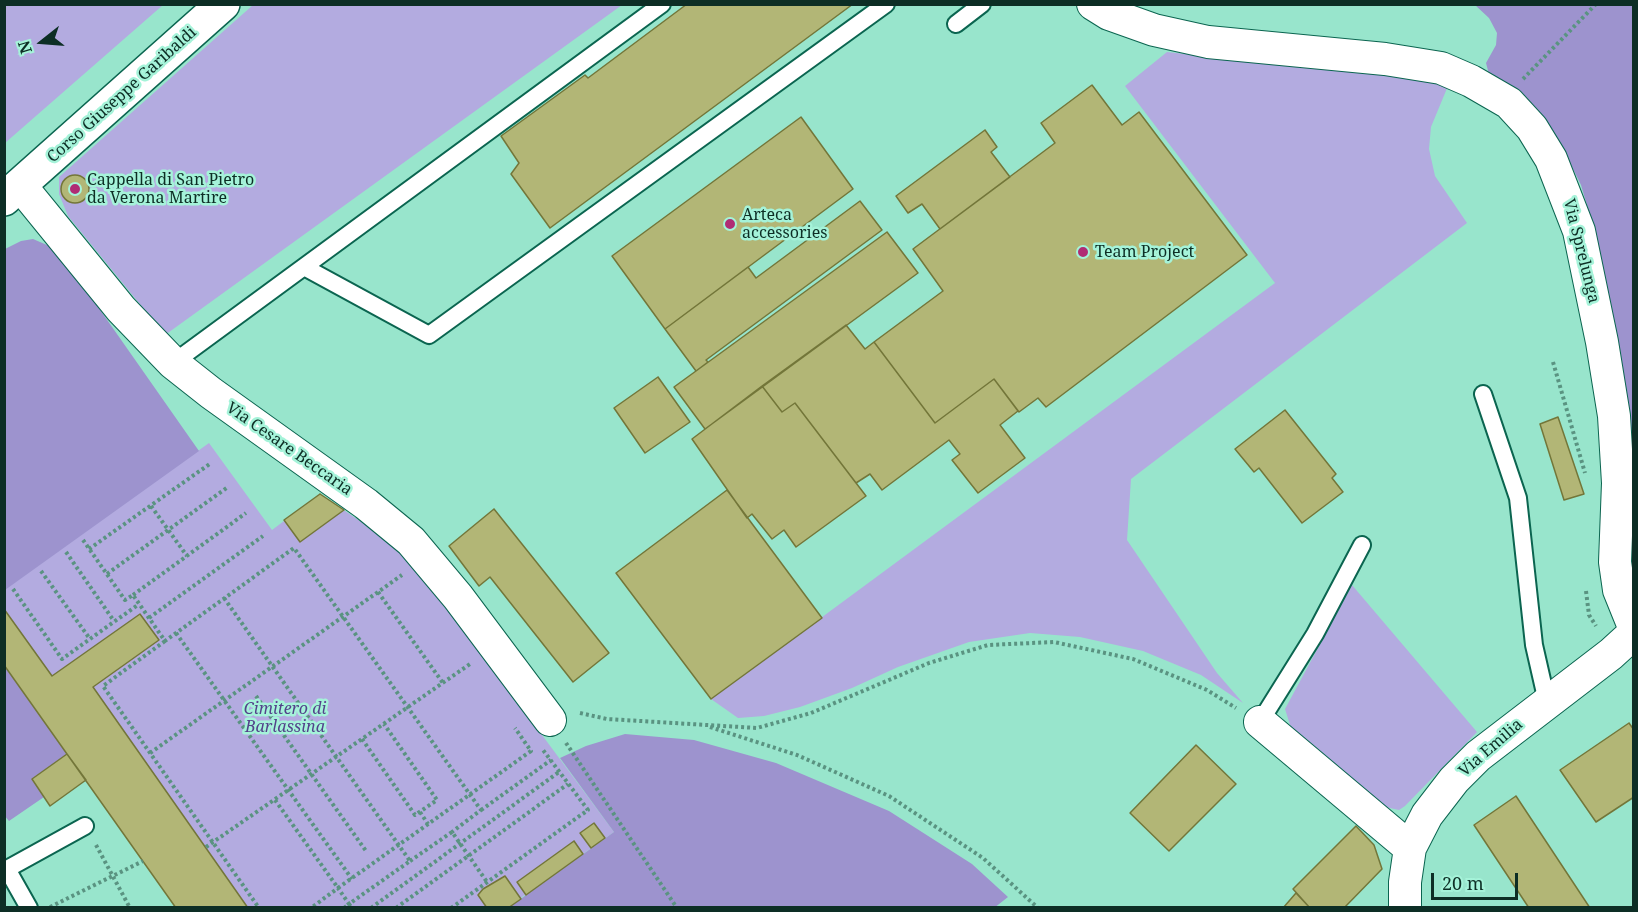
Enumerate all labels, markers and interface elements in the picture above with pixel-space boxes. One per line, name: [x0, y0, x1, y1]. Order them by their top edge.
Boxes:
north arrow: [12, 12, 72, 72]
street label: Corso Giuseppe Garibaldi: [44, 23, 200, 167]
text: N: [12, 38, 37, 57]
place label: Cappella di San Pietro da Verona Martire: [87, 170, 254, 208]
marker: Cappella di San Pietro da Verona Martire: [68, 182, 82, 196]
street label: Via Sprelunga: [1559, 197, 1603, 305]
place label: Arteca accessories: [742, 205, 827, 243]
marker: Arteca accessories: [723, 217, 737, 231]
place label: Team Project: [1095, 242, 1194, 262]
marker: Team Project: [1076, 245, 1090, 259]
street label: Via Cesare Beccaria: [222, 398, 356, 500]
park label: Cimitero di Barlassina: [244, 699, 326, 737]
street label: Via Emilia: [1455, 715, 1527, 781]
scale bar: [1434, 861, 1521, 899]
text: 20 m: [1442, 871, 1484, 895]

